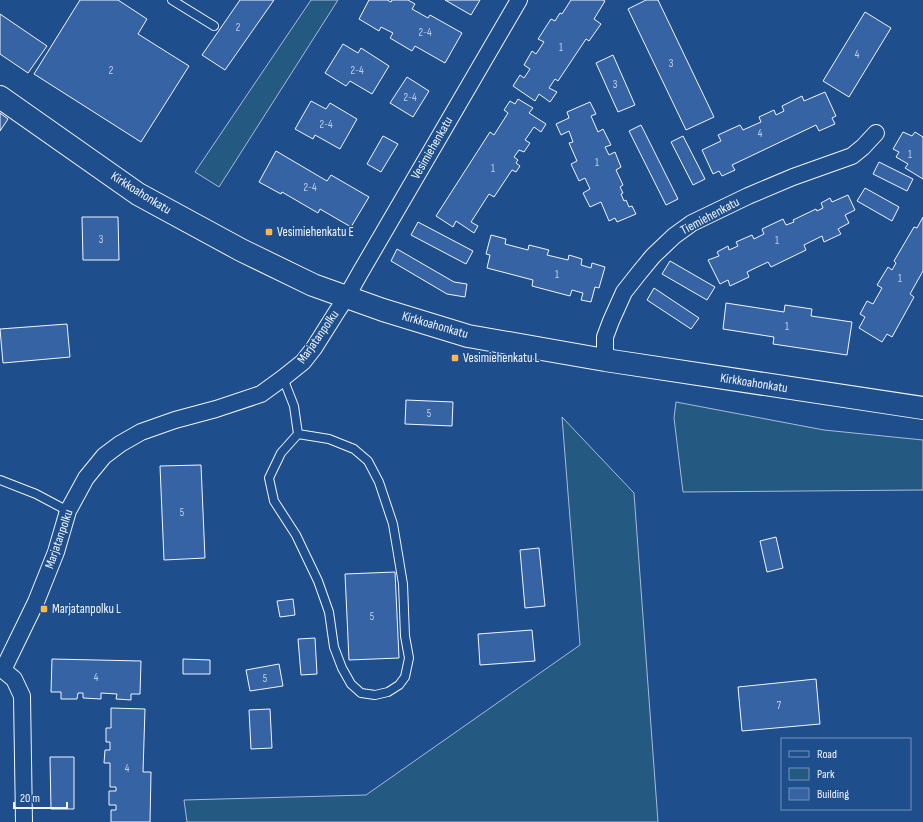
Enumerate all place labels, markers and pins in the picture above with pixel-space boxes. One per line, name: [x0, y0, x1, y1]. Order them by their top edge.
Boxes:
place label: Vesimiehenkatu E: [277, 224, 354, 240]
marker: Vesimiehenkatu E: [264, 227, 274, 237]
place label: Vesimiehenkatu L: [463, 350, 540, 366]
marker: Vesimiehenkatu L: [450, 353, 460, 363]
place label: Marjatanpolku L: [52, 601, 121, 617]
marker: Marjatanpolku L: [39, 604, 49, 614]

